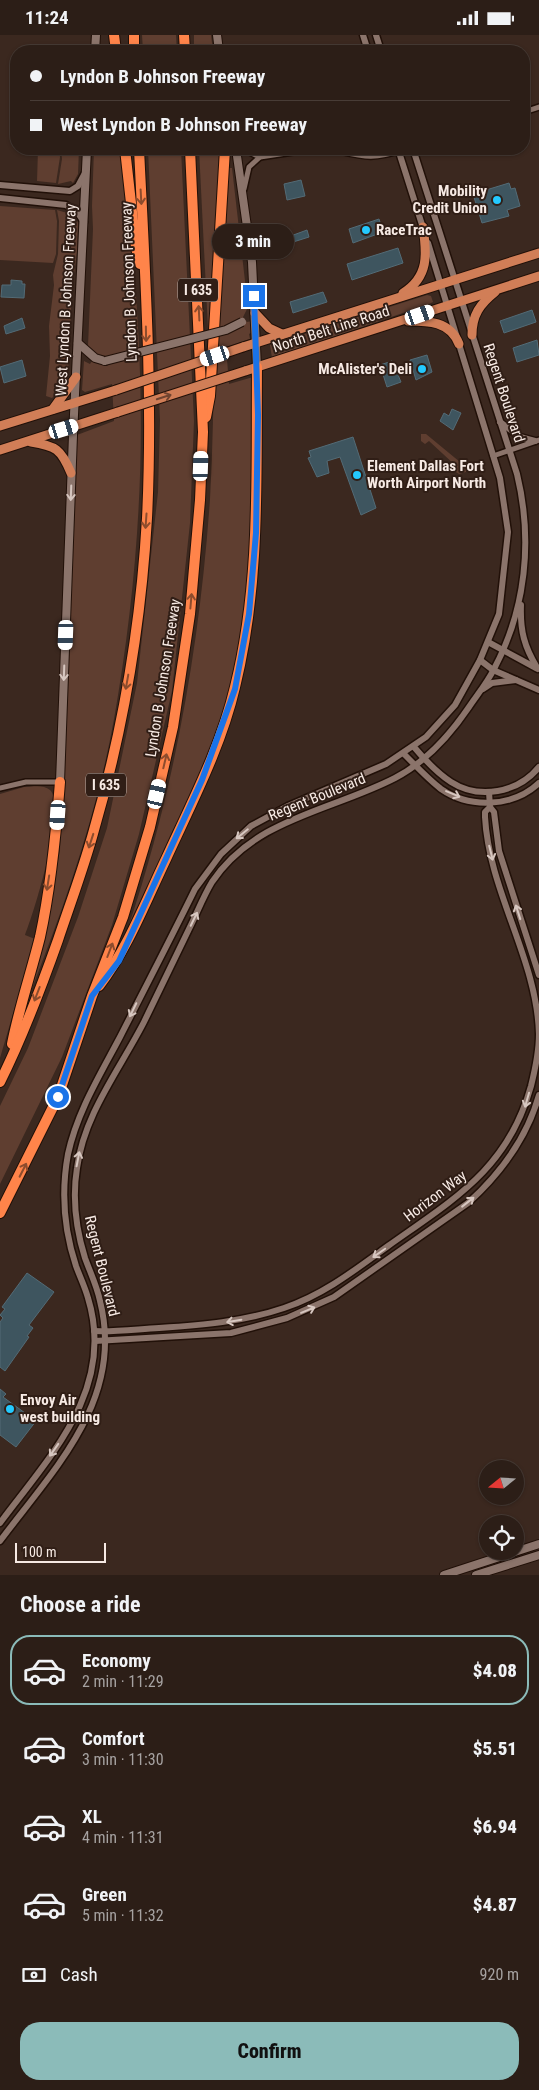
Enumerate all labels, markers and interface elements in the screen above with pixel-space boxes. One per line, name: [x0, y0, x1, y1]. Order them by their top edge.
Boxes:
text: 11:24: [25, 6, 69, 29]
text: Lyndon B Johnson Freeway: [60, 65, 265, 88]
text: West Lyndon B Johnson Freeway: [60, 113, 307, 136]
place label: Mobility Credit Union: [413, 182, 487, 217]
one-way arrow: [137, 189, 146, 205]
marker: Mobility Credit Union: [491, 194, 503, 206]
street label: Lyndon B Johnson Freeway: [117, 202, 141, 362]
street label: West Lyndon B Johnson Freeway: [52, 203, 80, 397]
place label: RaceTrac: [376, 221, 432, 239]
callout: 3 min: [213, 223, 295, 259]
marker: RaceTrac: [360, 224, 372, 236]
text: 3 min: [235, 232, 271, 251]
road number: I 635: [178, 279, 218, 301]
route end: [243, 285, 265, 307]
street label: North Belt Line Road: [270, 302, 392, 356]
car: [403, 303, 436, 327]
one-way arrow: [194, 306, 203, 322]
one-way arrow: [141, 325, 151, 341]
street label: Regent Boulevard: [479, 341, 529, 445]
car: [198, 344, 231, 368]
place label: McAlister's Deli: [318, 360, 412, 378]
marker: McAlister's Deli: [416, 363, 428, 375]
one-way arrow: [156, 391, 172, 401]
car: [47, 417, 80, 441]
car: [192, 451, 209, 481]
place label: Element Dallas Fort Worth Airport North: [367, 457, 486, 492]
marker: Element Dallas Fort Worth Airport North: [351, 469, 363, 481]
one-way arrow: [66, 484, 75, 500]
one-way arrow: [142, 513, 151, 529]
one-way arrow: [186, 593, 196, 609]
street label: Lyndon B Johnson Freeway: [142, 598, 184, 758]
car: [57, 620, 74, 650]
one-way arrow: [59, 664, 69, 680]
one-way arrow: [121, 674, 131, 690]
one-way arrow: [161, 754, 170, 770]
street label: Regent Boulevard: [266, 769, 368, 825]
road number: I 635: [86, 773, 126, 797]
car: [146, 778, 167, 810]
one-way arrow: [445, 790, 460, 800]
car: [49, 800, 66, 830]
one-way arrow: [235, 828, 248, 839]
one-way arrow: [86, 833, 95, 848]
one-way arrow: [486, 845, 496, 861]
one-way arrow: [43, 874, 53, 890]
one-way arrow: [513, 905, 523, 921]
one-way arrow: [190, 912, 199, 927]
one-way arrow: [106, 943, 115, 958]
one-way arrow: [32, 986, 41, 1001]
one-way arrow: [128, 1002, 138, 1017]
route start: [47, 1086, 69, 1108]
one-way arrow: [521, 1091, 531, 1107]
one-way arrow: [74, 1152, 84, 1168]
one-way arrow: [19, 1163, 28, 1178]
street label: Horizon Way: [400, 1167, 470, 1225]
one-way arrow: [461, 1196, 474, 1207]
street label: Regent Boulevard: [81, 1214, 123, 1318]
one-way arrow: [372, 1248, 386, 1258]
one-way arrow: [300, 1305, 315, 1314]
one-way arrow: [226, 1317, 242, 1327]
place label: Envoy Air west building: [20, 1391, 100, 1426]
marker: Envoy Air west building: [4, 1403, 16, 1415]
one-way arrow: [49, 1443, 59, 1457]
north arrow: [479, 1460, 524, 1505]
map controls: [479, 1460, 524, 1560]
button: locate: [479, 1515, 524, 1560]
scale bar: [15, 1540, 106, 1563]
text: 100 m: [22, 1544, 57, 1560]
text: Choose a ride: [20, 1592, 141, 1617]
icon: car: [22, 1648, 67, 1693]
text: Economy: [82, 1649, 151, 1672]
text: $4.08: [473, 1659, 517, 1682]
text: 2 min · 11:29: [82, 1672, 164, 1691]
icon: car: [22, 1726, 67, 1771]
text: Comfort: [82, 1727, 145, 1750]
text: $5.51: [473, 1737, 517, 1760]
text: 3 min · 11:30: [82, 1750, 164, 1769]
icon: car: [22, 1804, 67, 1849]
text: XL: [82, 1805, 102, 1828]
text: $6.94: [473, 1815, 517, 1838]
text: 4 min · 11:31: [82, 1828, 164, 1847]
icon: car: [22, 1882, 67, 1927]
text: Green: [82, 1883, 127, 1906]
text: $4.87: [473, 1893, 517, 1916]
text: 5 min · 11:32: [82, 1906, 164, 1925]
icon: cash: [20, 1961, 48, 1989]
text: Cash: [60, 1963, 98, 1986]
text: 920 m: [480, 1965, 519, 1984]
button: Confirm: [20, 2022, 519, 2080]

